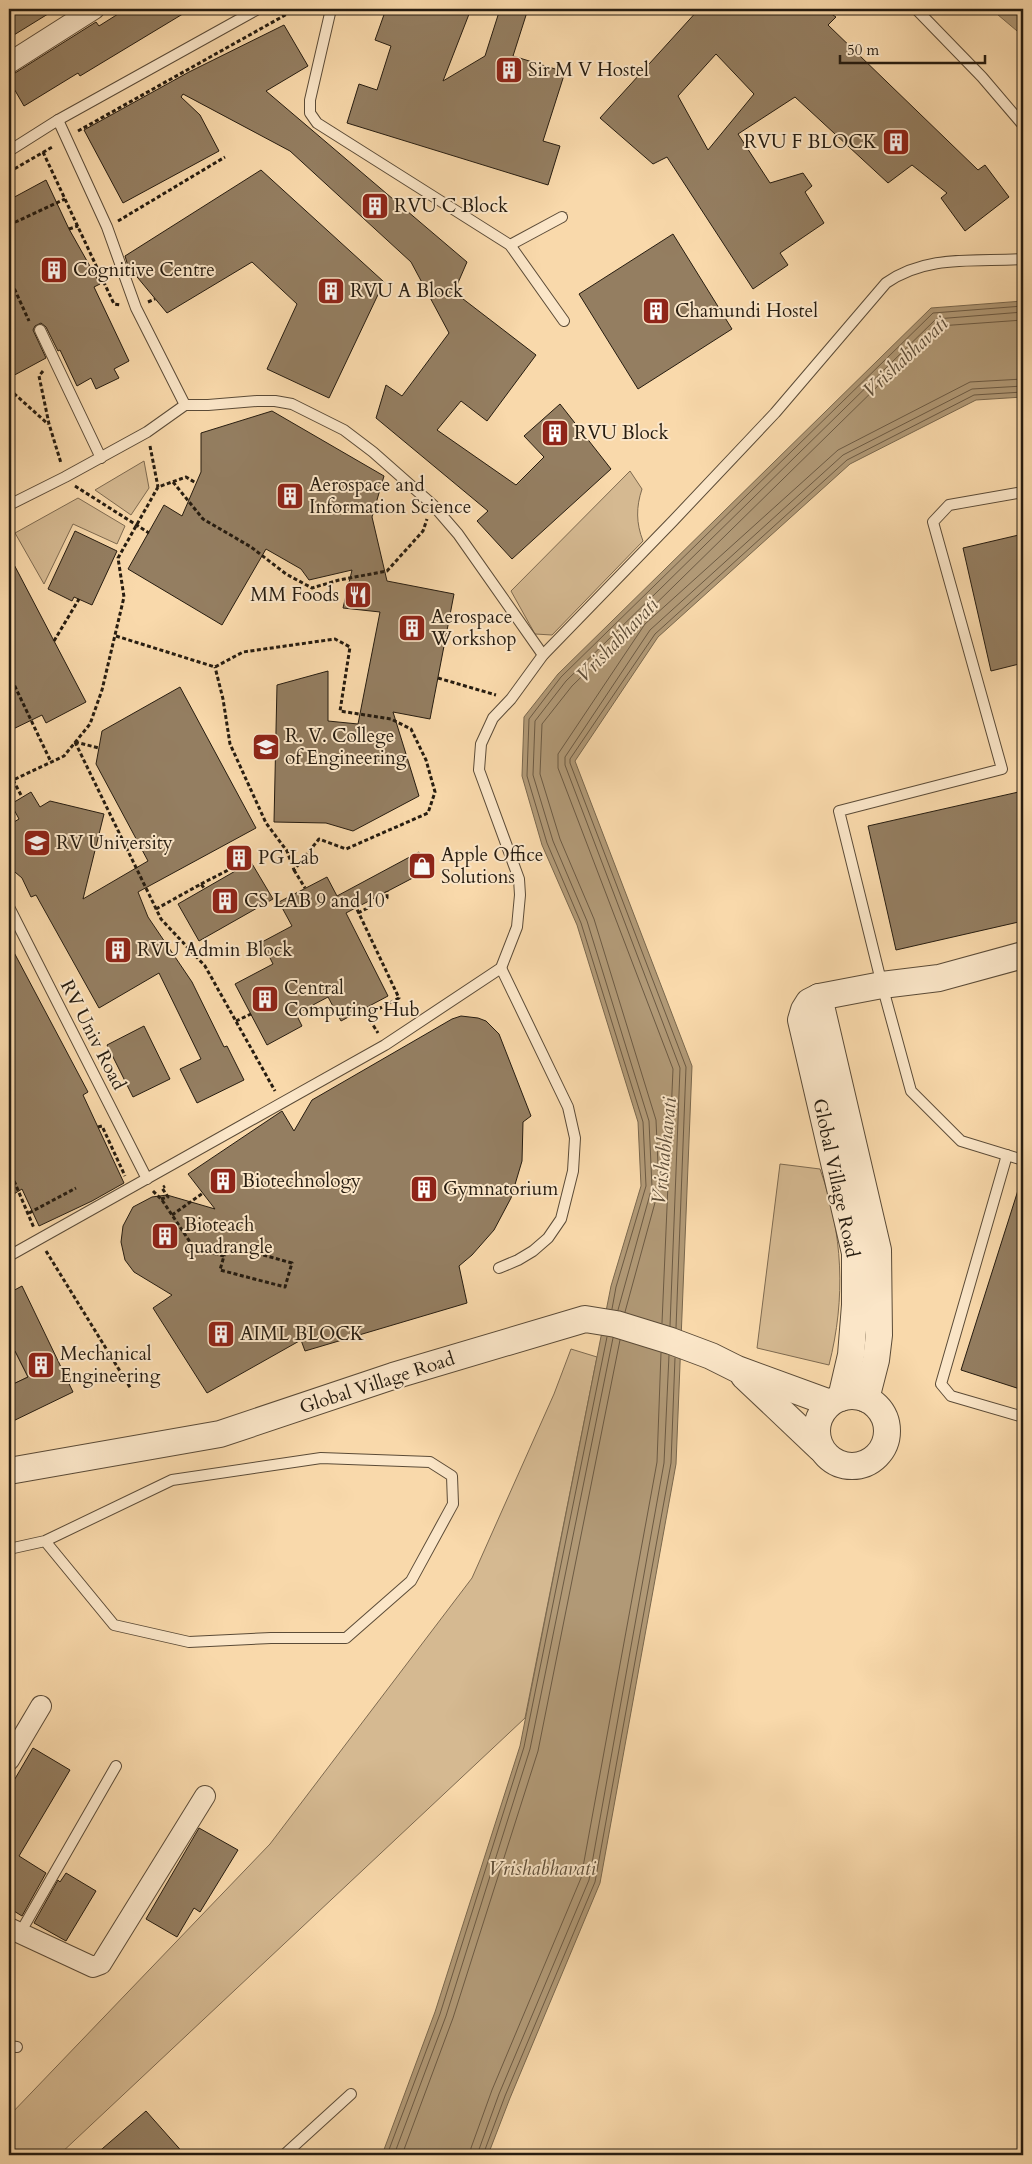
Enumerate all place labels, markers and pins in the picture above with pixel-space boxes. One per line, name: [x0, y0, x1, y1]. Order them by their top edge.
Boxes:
building icon: Sir M V Hostel: [494, 55, 524, 85]
place label: Sir M V Hostel: [528, 57, 649, 83]
building icon: RVU F BLOCK: [881, 127, 911, 157]
place label: RVU F BLOCK: [744, 129, 878, 155]
building icon: RVU C Block: [360, 191, 390, 221]
place label: RVU C Block: [394, 193, 509, 219]
building icon: Cognitive Centre: [39, 255, 69, 285]
place label: Cognitive Centre: [73, 257, 215, 283]
building icon: RVU A Block: [316, 276, 346, 306]
place label: RVU A Block: [350, 278, 464, 304]
building icon: Chamundi Hostel: [641, 296, 671, 326]
place label: Chamundi Hostel: [675, 298, 818, 324]
building icon: RVU Block: [540, 418, 570, 448]
place label: RVU Block: [574, 420, 669, 446]
place label: Aerospace and Information Science: [309, 472, 471, 520]
building icon: Aerospace and Information Science: [275, 481, 305, 511]
restaurant icon: MM Foods: [343, 580, 373, 610]
place label: MM Foods: [250, 582, 339, 608]
place label: Aerospace Workshop: [430, 604, 517, 652]
building icon: Aerospace Workshop: [397, 613, 427, 643]
place label: R. V. College of Engineering: [285, 723, 407, 771]
school or university icon: R. V. College of Engineering: [251, 732, 281, 762]
school or university icon: RV University: [22, 828, 52, 858]
place label: RV University: [56, 830, 173, 856]
place label: Apple Office Solutions: [441, 842, 543, 890]
building icon: PG Lab: [224, 843, 254, 873]
place label: PG Lab: [258, 845, 319, 871]
shop icon: Apple Office Solutions: [407, 851, 437, 881]
building icon: CS LAB 9 and 10: [210, 886, 240, 916]
place label: CS LAB 9 and 10: [244, 888, 385, 914]
building icon: RVU Admin Block: [103, 935, 133, 965]
place label: RVU Admin Block: [137, 937, 293, 963]
place label: Central Computing Hub: [284, 975, 420, 1023]
building icon: Central Computing Hub: [250, 984, 280, 1014]
building icon: Biotechnology: [208, 1166, 238, 1196]
place label: Biotechnology: [242, 1168, 361, 1194]
building icon: Gymnatorium: [409, 1174, 439, 1204]
place label: Gymnatorium: [443, 1176, 559, 1202]
place label: Bioteach quadrangle: [184, 1212, 273, 1260]
building icon: Bioteach quadrangle: [150, 1221, 180, 1251]
building icon: AIML BLOCK: [206, 1319, 236, 1349]
place label: AIML BLOCK: [240, 1321, 365, 1347]
place label: Mechanical Engineering: [60, 1341, 161, 1389]
building icon: Mechanical Engineering: [26, 1350, 56, 1380]

